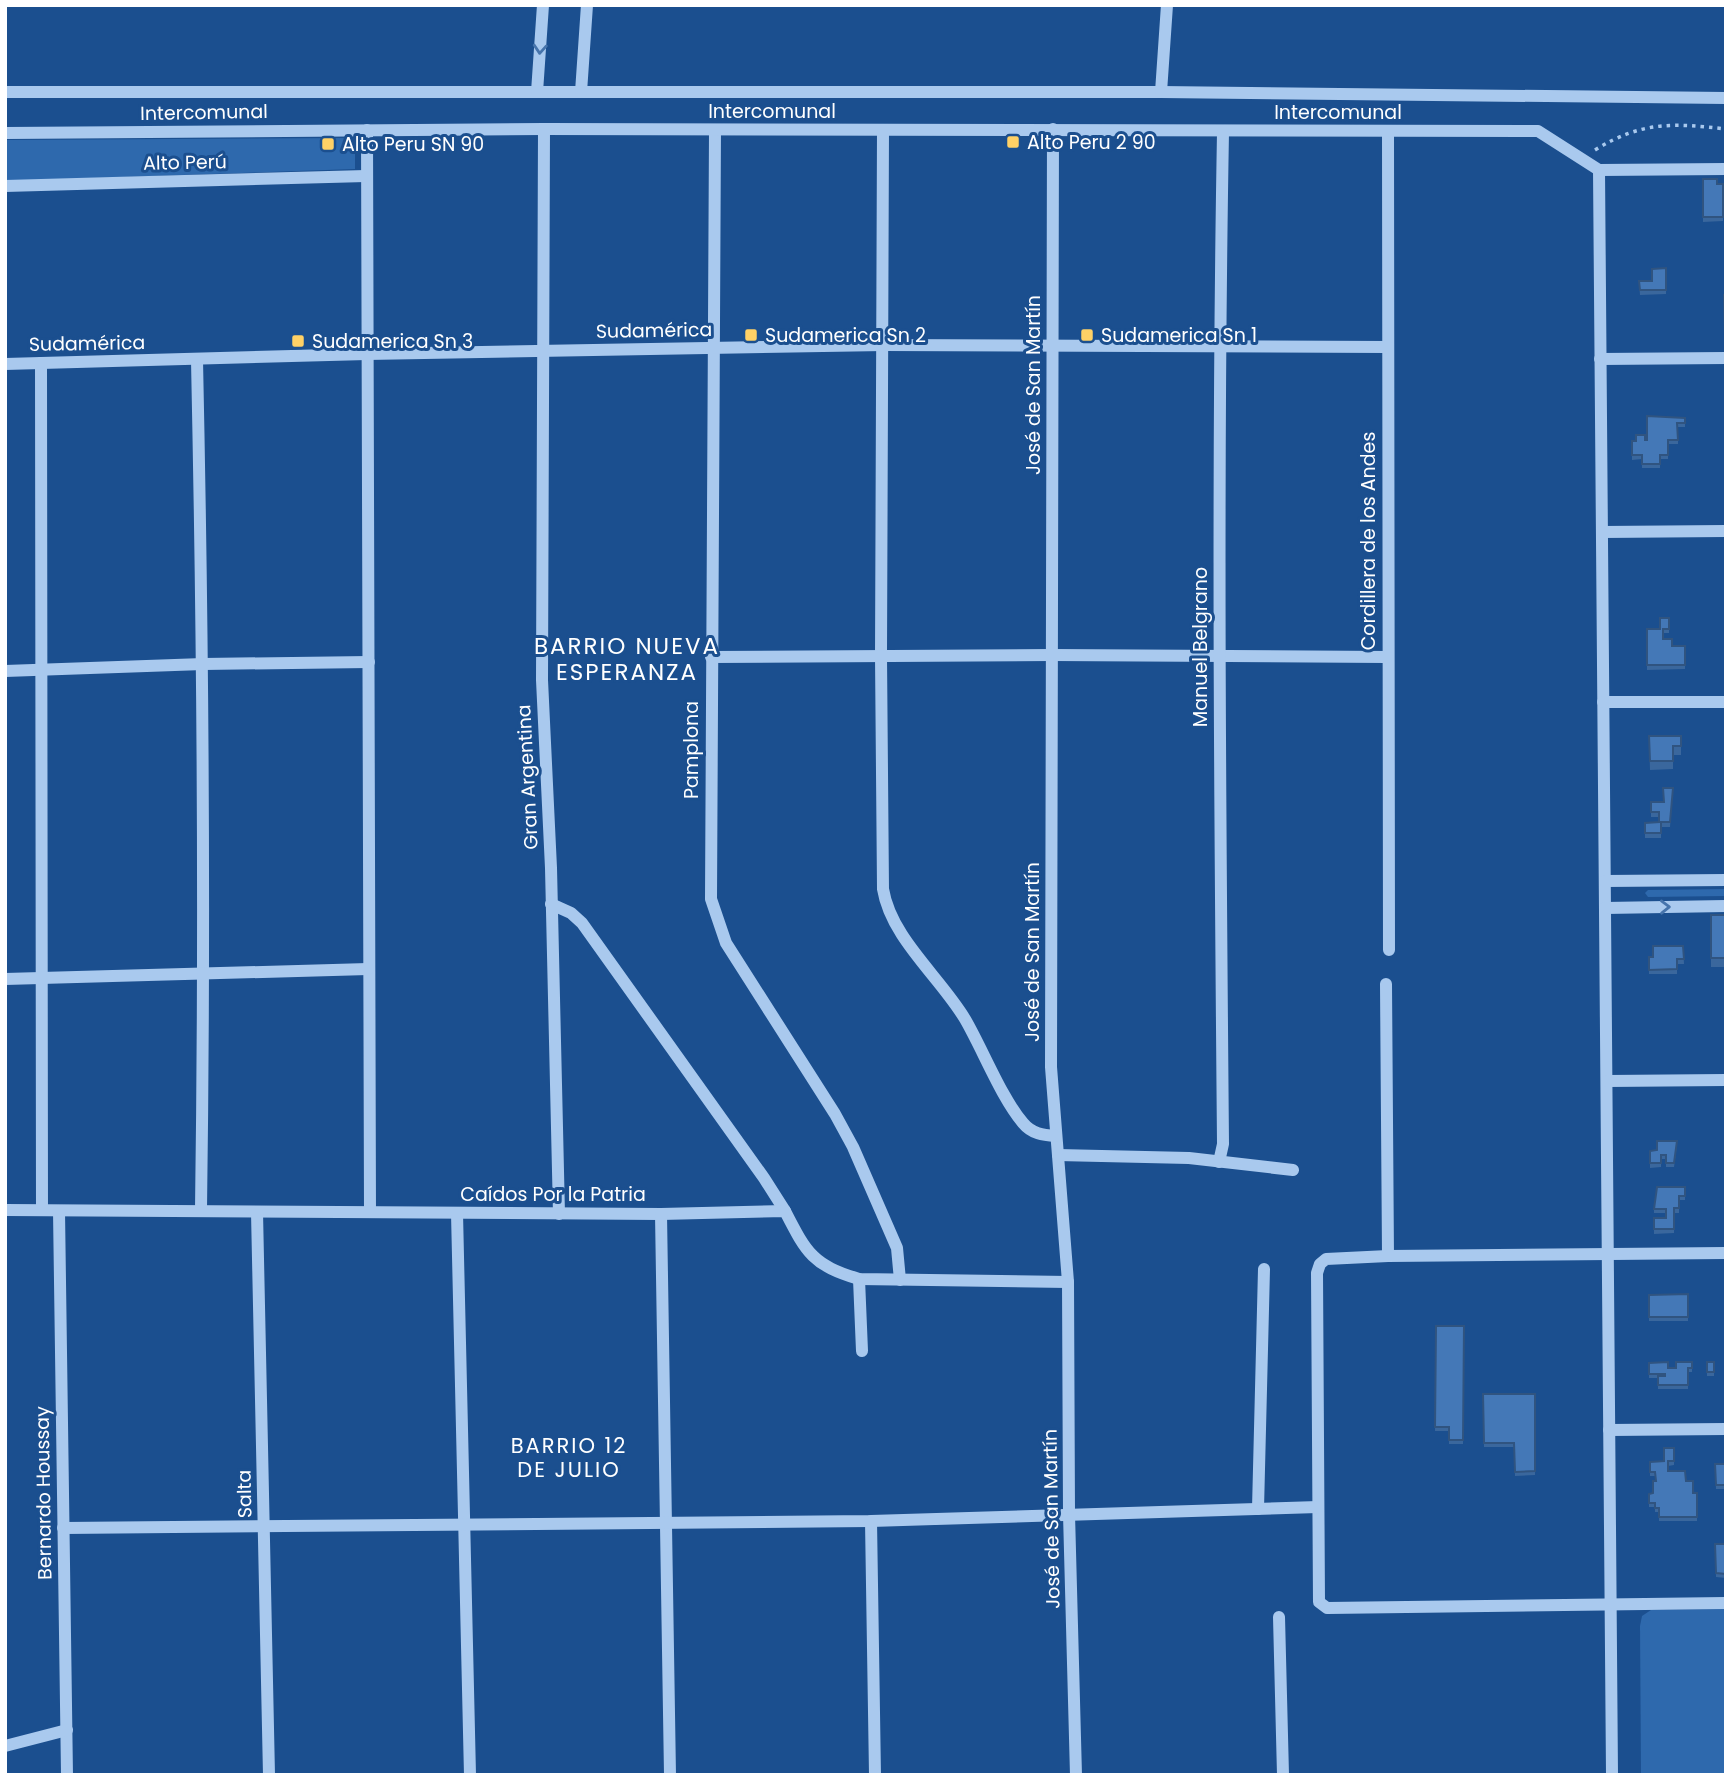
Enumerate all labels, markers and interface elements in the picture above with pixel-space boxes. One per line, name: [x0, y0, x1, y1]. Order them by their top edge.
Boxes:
one-way arrow: [533, 43, 548, 54]
street label: Intercomunal: [140, 98, 268, 127]
street label: Intercomunal: [708, 98, 836, 125]
street label: Intercomunal: [1274, 99, 1402, 126]
place label: Alto Peru 2 90: [1027, 129, 1156, 156]
place label: Alto Peru SN 90: [342, 131, 484, 158]
marker: Alto Peru 2 90: [1005, 134, 1021, 150]
marker: Alto Peru SN 90: [320, 136, 336, 152]
street label: Alto Perú: [143, 148, 227, 177]
street label: José de San Martín: [1020, 295, 1047, 475]
street label: Sudamérica: [596, 316, 712, 345]
place label: Sudamerica Sn 2: [765, 322, 926, 349]
place label: Sudamerica Sn 1: [1101, 322, 1257, 349]
marker: Sudamerica Sn 2: [743, 327, 759, 343]
marker: Sudamerica Sn 1: [1079, 327, 1095, 343]
place label: Sudamerica Sn 3: [312, 328, 473, 355]
street label: Sudamérica: [29, 329, 145, 358]
marker: Sudamerica Sn 3: [290, 333, 306, 349]
street label: Cordillera de los Andes: [1355, 432, 1382, 650]
street label: Manuel Belgrano: [1187, 567, 1214, 727]
district label: BARRIO NUEVA ESPERANZA: [534, 630, 720, 688]
street label: Pamplona: [678, 701, 705, 799]
street label: Gran Argentina: [510, 704, 545, 850]
street label: José de San Martín: [1019, 862, 1046, 1042]
one-way arrow: [1661, 899, 1671, 915]
street label: Caídos Por la Patria: [460, 1181, 646, 1208]
street label: Bernardo Houssay: [28, 1406, 59, 1580]
street label: José de San Martín: [1036, 1429, 1067, 1609]
district label: BARRIO 12 DE JULIO: [511, 1431, 627, 1484]
street label: Salta: [231, 1470, 258, 1518]

